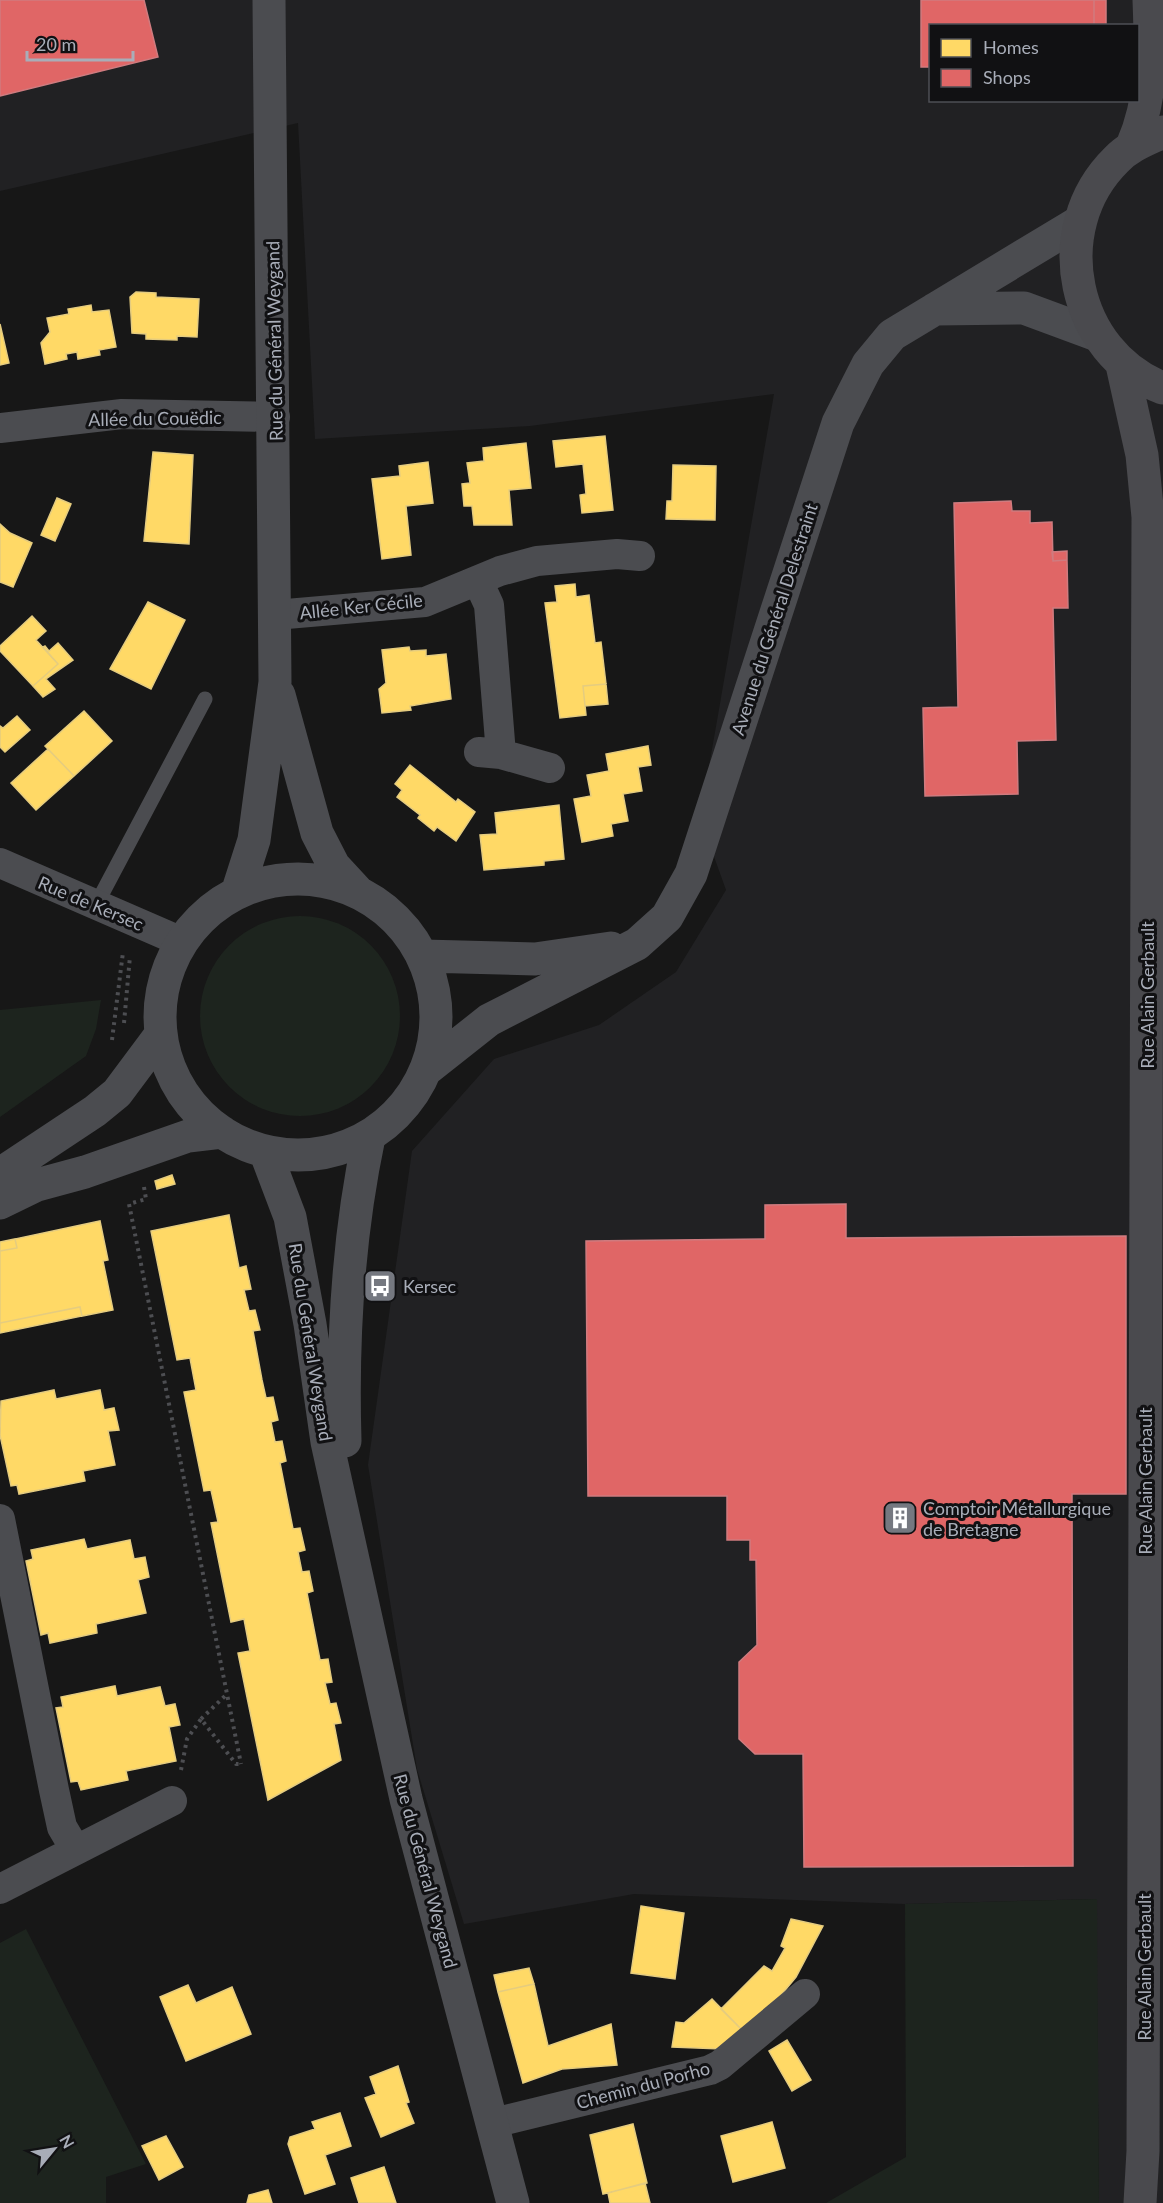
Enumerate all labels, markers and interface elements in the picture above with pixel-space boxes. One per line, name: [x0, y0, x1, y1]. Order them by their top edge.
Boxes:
scale bar: [27, 24, 134, 62]
legend: [929, 24, 1139, 102]
text: 20 m: [36, 33, 76, 55]
text: Homes: [983, 36, 1039, 58]
text: Shops: [983, 66, 1031, 88]
street label: Rue du Général Weygand: [261, 241, 287, 441]
street label: Allée du Couëdic: [88, 406, 222, 430]
street label: Avenue du Général Delestraint: [726, 500, 822, 738]
street label: Allée Ker Cécile: [298, 589, 424, 623]
street label: Rue de Kersec: [35, 871, 147, 935]
street label: Rue Alain Gerbault: [1136, 921, 1158, 1069]
street label: Rue du Général Weygand: [284, 1241, 338, 1443]
bus stop icon: Kersec: [362, 1268, 398, 1304]
place label: Kersec: [403, 1275, 457, 1297]
street label: Rue Alain Gerbault: [1134, 1407, 1156, 1555]
place label: Comptoir Métallurgique de Bretagne: [923, 1497, 1111, 1540]
building icon: Comptoir Métallurgique de Bretagne: [882, 1500, 918, 1536]
street label: Rue du Général Weygand: [389, 1771, 463, 1971]
street label: Rue Alain Gerbault: [1133, 1893, 1155, 2041]
street label: Chemin du Porho: [574, 2057, 712, 2113]
north arrow: [24, 2119, 84, 2179]
text: N: [56, 2131, 79, 2151]

